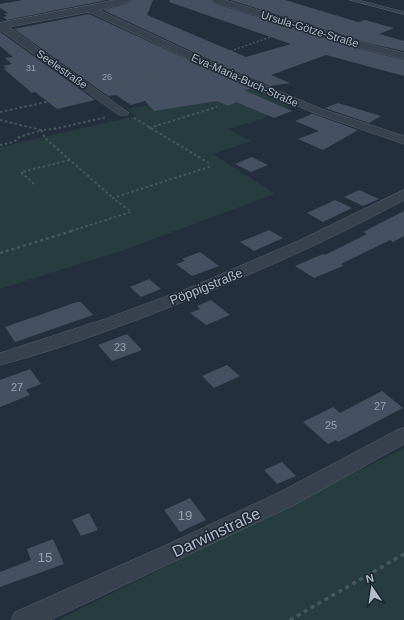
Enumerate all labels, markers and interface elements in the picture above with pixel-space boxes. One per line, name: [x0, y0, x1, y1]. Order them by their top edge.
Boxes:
street label: Ursula-Götze-Straße: [260, 8, 360, 50]
street label: Seelestraße: [34, 47, 90, 91]
street label: Eva-Maria-Buch-Straße: [190, 51, 300, 109]
house number: 31: [26, 63, 36, 73]
house number: 26: [102, 72, 112, 82]
street label: Pöppigstraße: [168, 265, 245, 308]
house number: 23: [114, 341, 126, 353]
house number: 27: [11, 381, 23, 393]
house number: 27: [374, 400, 386, 412]
house number: 25: [325, 419, 337, 431]
street label: Darwinstraße: [170, 505, 263, 560]
house number: 19: [178, 508, 192, 523]
house number: 15: [38, 550, 52, 565]
north arrow: [352, 568, 392, 608]
text: N: [365, 572, 375, 585]

